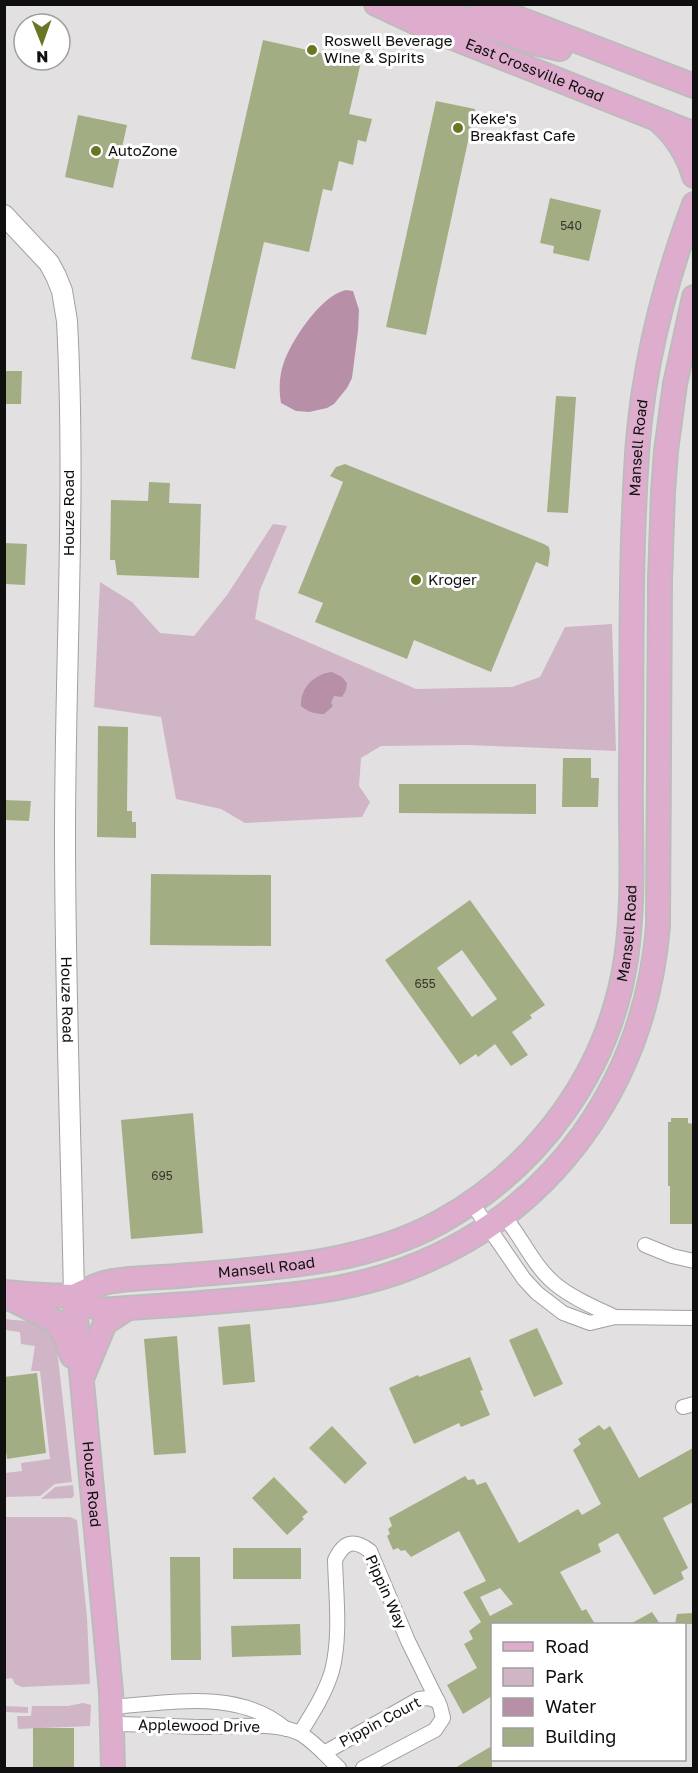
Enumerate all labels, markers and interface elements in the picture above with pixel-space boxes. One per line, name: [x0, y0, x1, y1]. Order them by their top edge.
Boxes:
north arrow: [12, 12, 72, 72]
place label: Roswell Beverage Wine & Spirits: [324, 31, 453, 66]
street label: East Crossville Road: [463, 34, 607, 105]
marker: Roswell Beverage Wine & Spirits: [305, 43, 319, 57]
text: N: [36, 47, 49, 67]
place label: Keke's Breakfast Cafe: [470, 109, 576, 144]
marker: Keke's Breakfast Cafe: [451, 121, 465, 135]
place label: AutoZone: [108, 141, 178, 159]
marker: AutoZone: [89, 144, 103, 158]
house number: 540: [560, 218, 582, 233]
street label: Mansell Road: [625, 398, 651, 497]
street label: Houze Road: [59, 470, 77, 556]
place label: Kroger: [428, 570, 477, 588]
marker: Kroger: [409, 573, 423, 587]
street label: Mansell Road: [612, 885, 639, 983]
street label: Houze Road: [58, 956, 78, 1043]
house number: 655: [414, 976, 436, 991]
house number: 695: [151, 1168, 173, 1183]
street label: Mansell Road: [217, 1252, 316, 1281]
street label: Houze Road: [80, 1440, 106, 1528]
street label: Pippin Way: [362, 1552, 412, 1632]
legend: [491, 1623, 686, 1761]
text: Road: [545, 1635, 589, 1657]
text: Park: [545, 1665, 584, 1687]
street label: Pippin Court: [336, 1692, 423, 1750]
text: Water: [545, 1695, 596, 1717]
street label: Applewood Drive: [138, 1715, 260, 1735]
text: Building: [545, 1725, 616, 1747]

